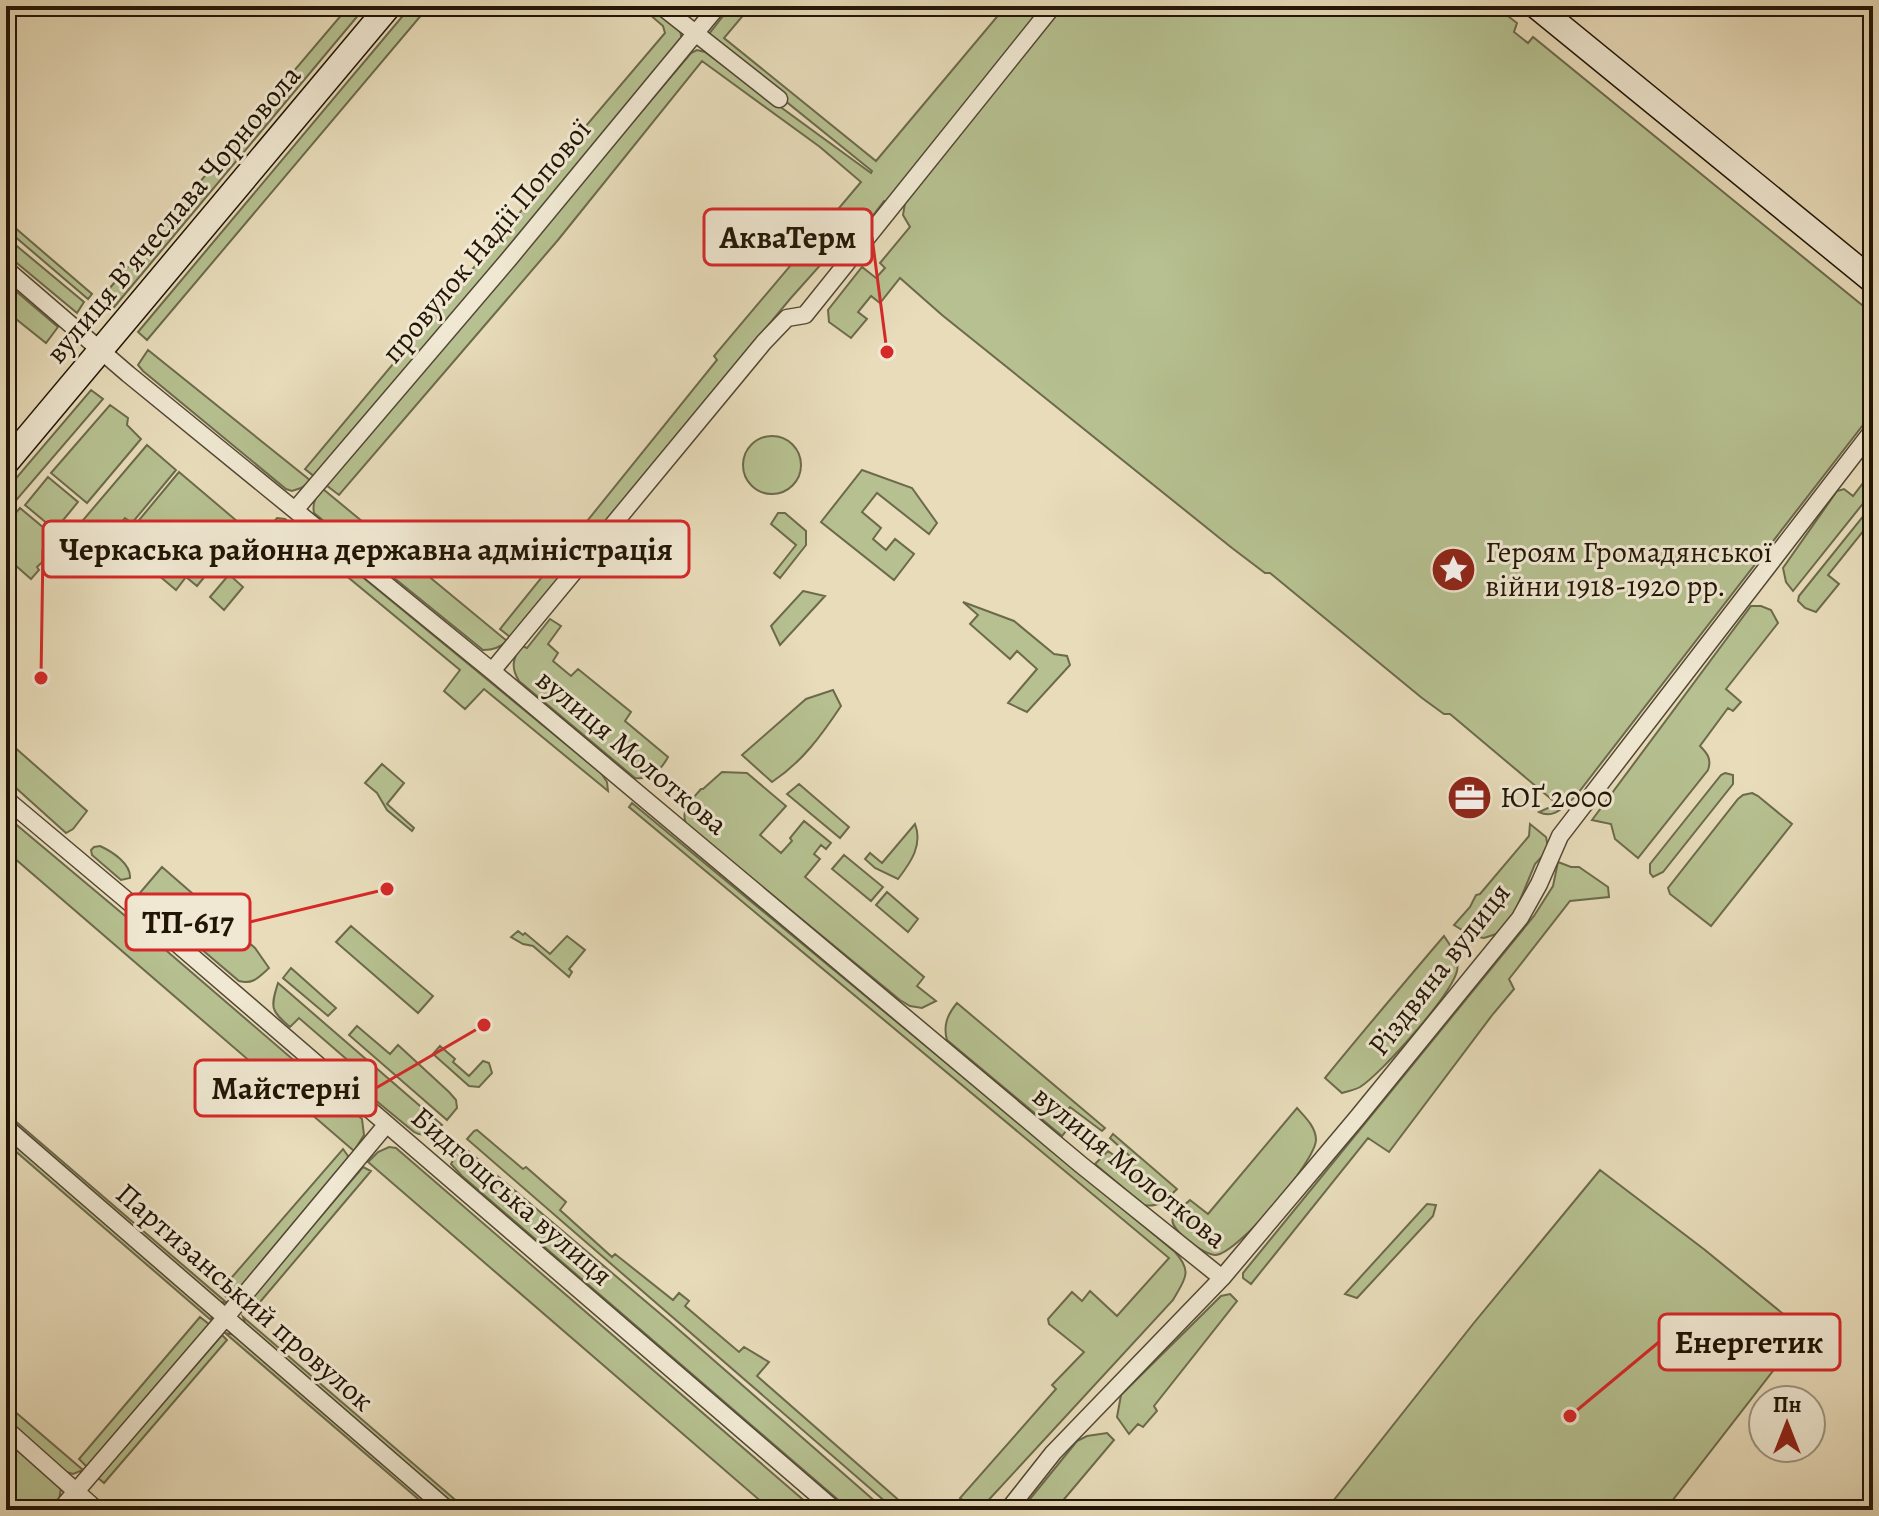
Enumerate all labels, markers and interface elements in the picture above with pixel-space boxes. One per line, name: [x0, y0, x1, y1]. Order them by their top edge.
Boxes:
street label: вулиця Вʼячеслава Чорновола: [36, 56, 310, 372]
street label: провулок Надії Попової: [372, 111, 600, 371]
callout: АкваТерм: [704, 209, 872, 265]
text: АкваТерм: [719, 215, 856, 259]
callout: Черкаська районна державна адміністрація: [43, 521, 689, 577]
text: Черкаська районна державна адміністрація: [59, 527, 673, 571]
place label: Героям Громадянської війни 1918-1920 рр.: [1485, 532, 1772, 606]
place icon: Героям Громадянської війни 1918-1920 рр.: [1430, 545, 1478, 593]
street label: вулиця Молоткова: [528, 660, 737, 844]
office icon: ЮҐ 2000: [1445, 773, 1493, 821]
place label: ЮҐ 2000: [1500, 777, 1613, 817]
street label: Різдвяна вулиця: [1359, 874, 1519, 1064]
callout: ТП-617: [126, 894, 250, 950]
text: ТП-617: [142, 900, 234, 944]
callout: Майстерні: [195, 1060, 376, 1116]
text: Майстерні: [211, 1066, 361, 1110]
street label: вулиця Молоткова: [1025, 1076, 1236, 1258]
street label: Бидгощська вулиця: [403, 1097, 621, 1295]
street label: Партизанський провулок: [107, 1174, 383, 1420]
callout: Енергетик: [1659, 1314, 1840, 1370]
text: Енергетик: [1675, 1320, 1823, 1364]
north arrow: [1747, 1384, 1827, 1464]
text: Пн: [1773, 1390, 1801, 1420]

